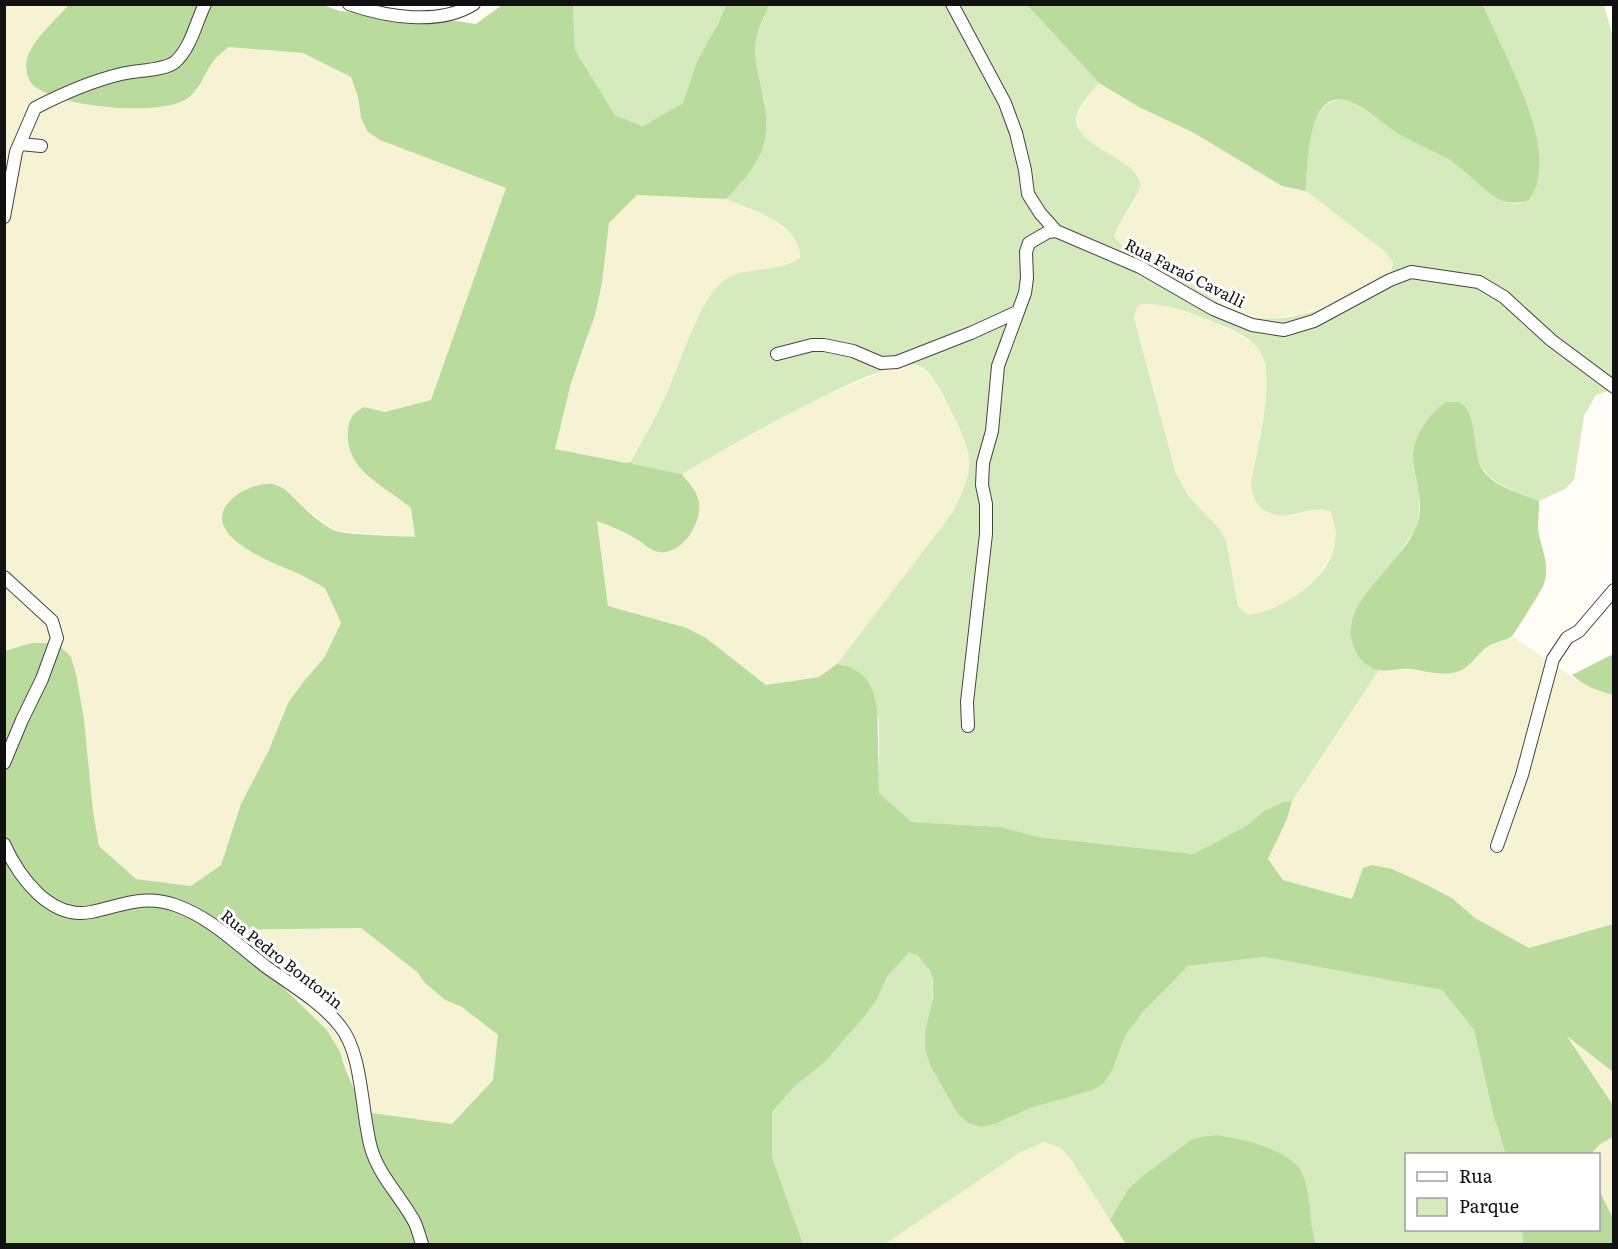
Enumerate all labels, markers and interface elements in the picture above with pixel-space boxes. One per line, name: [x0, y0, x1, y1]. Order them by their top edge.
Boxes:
street label: Rua Faraó Cavalli: [1121, 231, 1250, 313]
street label: Rua Pedro Bontorin: [216, 903, 349, 1014]
legend: [1405, 1153, 1600, 1231]
text: Rua: [1459, 1162, 1493, 1189]
text: Parque: [1459, 1192, 1519, 1219]

